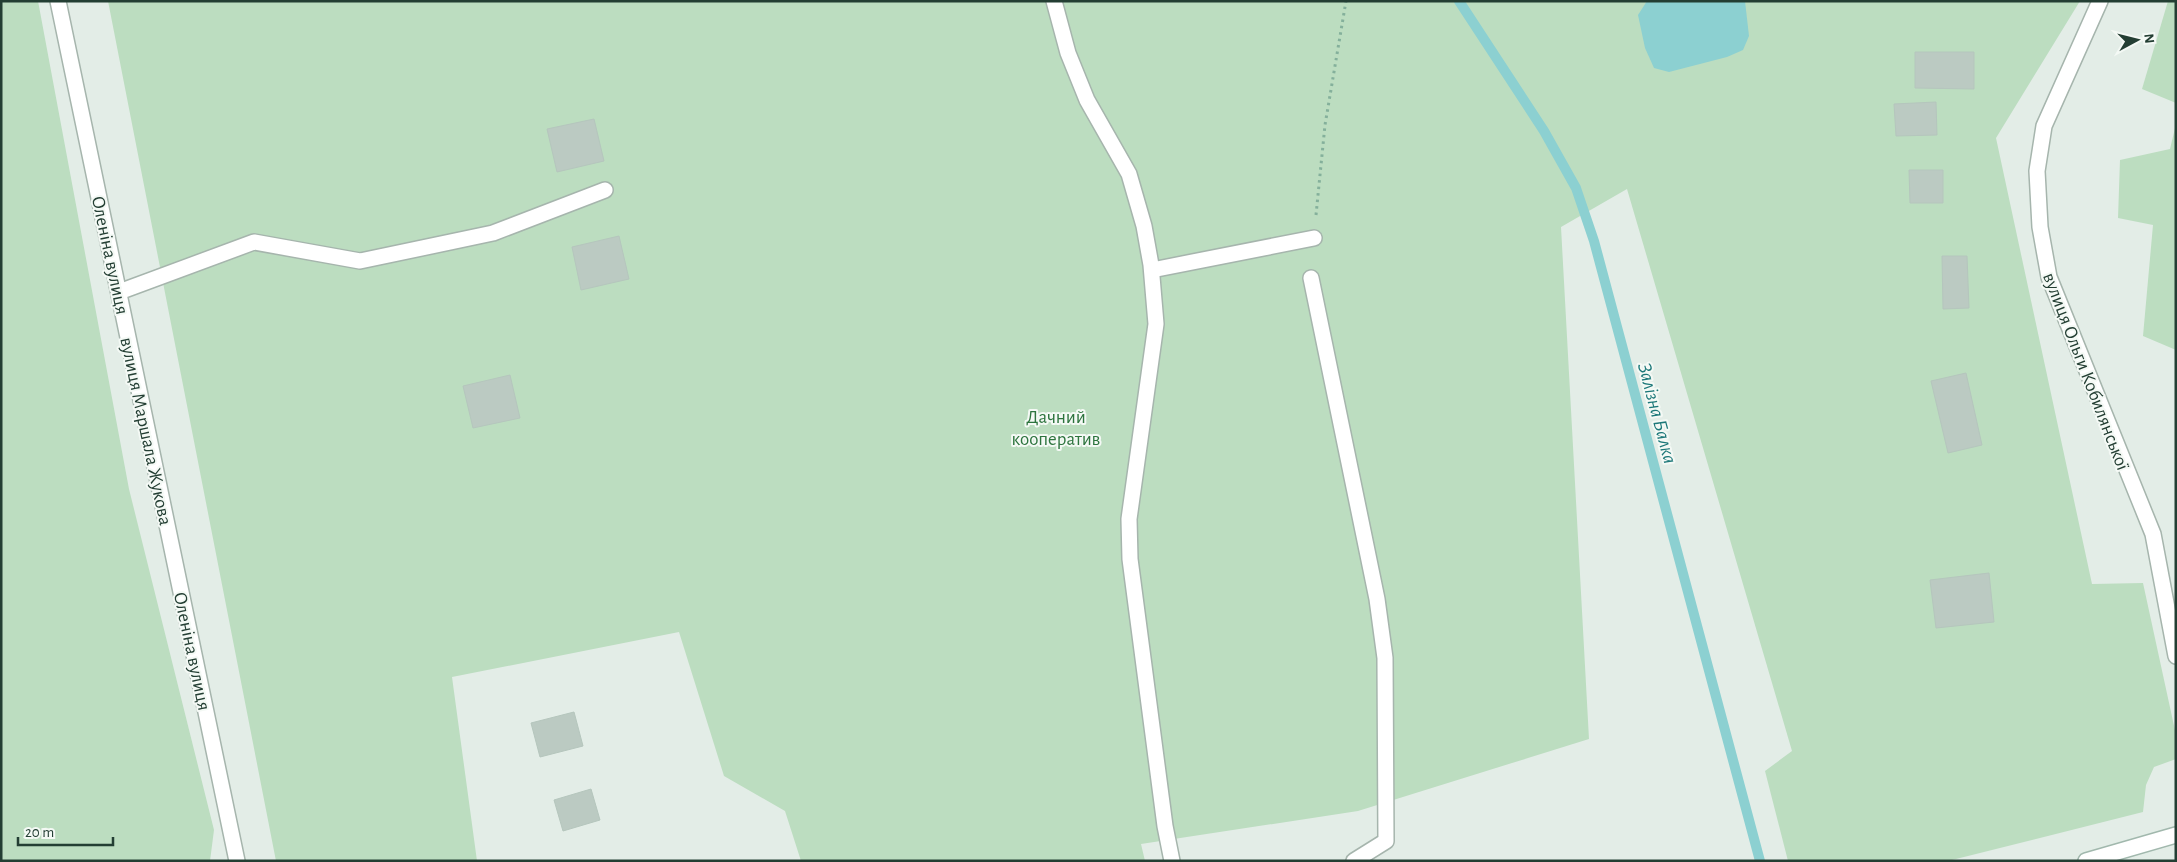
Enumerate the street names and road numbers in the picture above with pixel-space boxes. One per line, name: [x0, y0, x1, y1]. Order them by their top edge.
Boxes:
street label: Оленіна вулиця: [88, 194, 131, 316]
street label: вулиця Ольги Кобилянської: [2039, 270, 2132, 473]
street label: вулиця Маршала Жукова: [116, 336, 175, 527]
street label: Оленіна вулиця: [170, 590, 213, 712]

